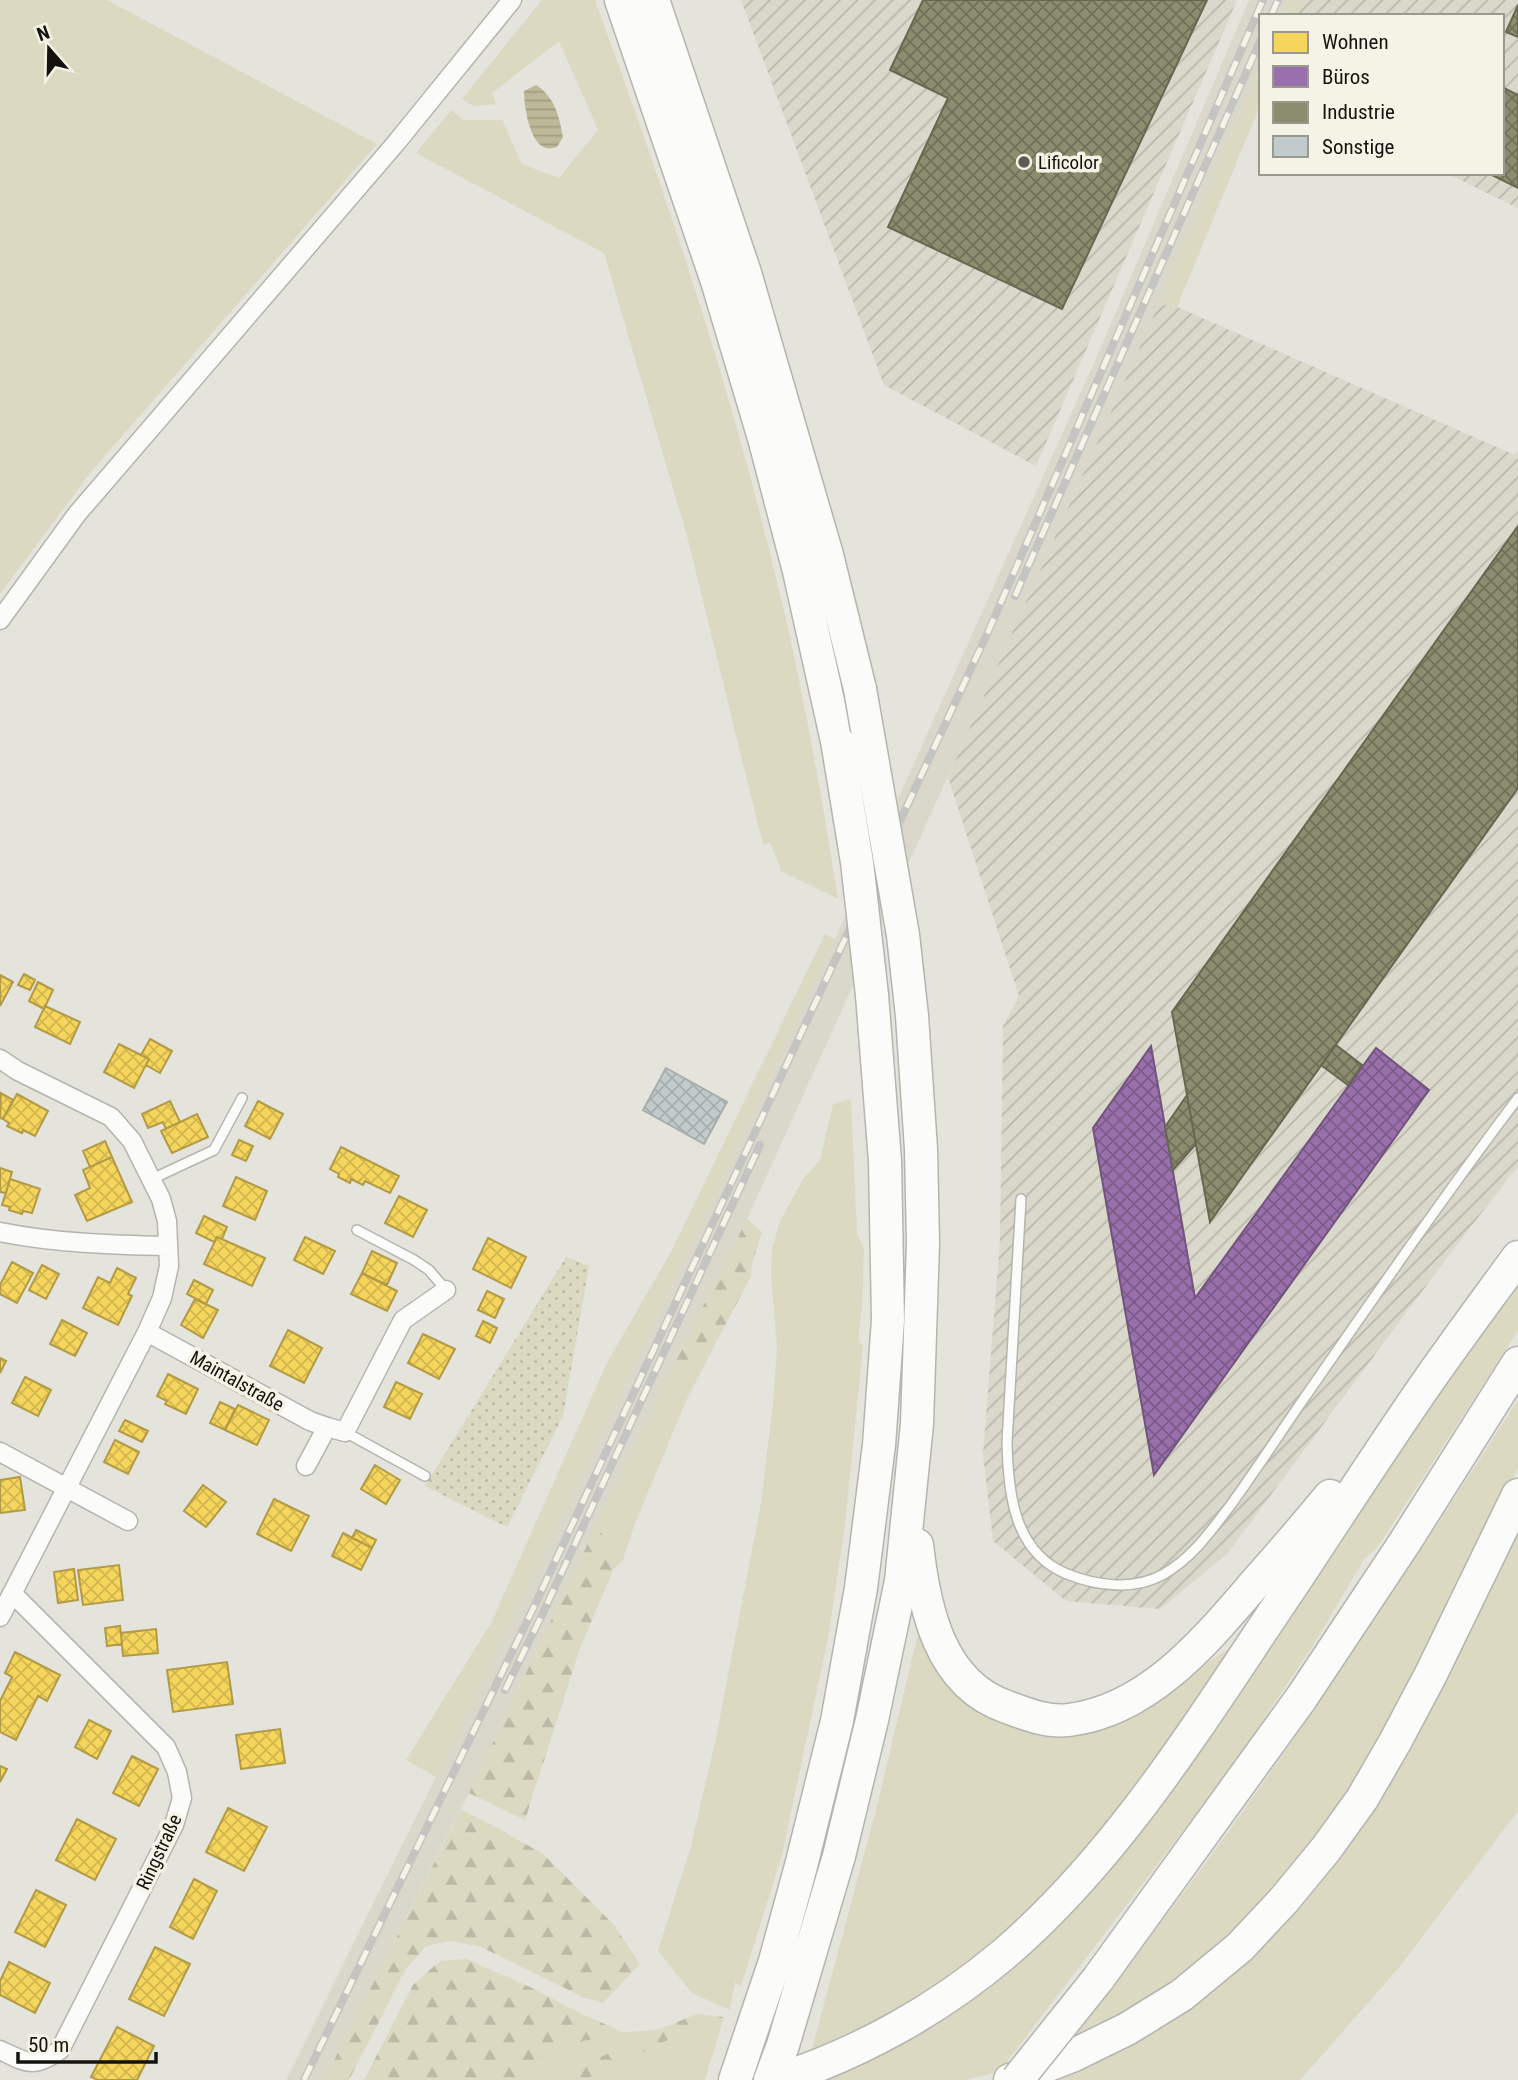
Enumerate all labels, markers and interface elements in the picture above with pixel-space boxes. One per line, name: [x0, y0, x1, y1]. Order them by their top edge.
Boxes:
north arrow: [14, 14, 84, 84]
legend: [1259, 14, 1504, 175]
text: N: [34, 21, 53, 46]
text: Wohnen: [1322, 30, 1389, 54]
text: Büros: [1322, 65, 1370, 89]
text: Industrie: [1322, 100, 1395, 124]
text: Sonstige: [1322, 135, 1395, 159]
place label: Lificolor: [1038, 151, 1099, 174]
marker: Lificolor: [1016, 154, 1032, 170]
street label: Maintalstraße: [186, 1346, 288, 1416]
street label: Ringstraße: [132, 1811, 187, 1893]
scale bar: [18, 2021, 156, 2064]
text: 50 m: [28, 2033, 69, 2057]

